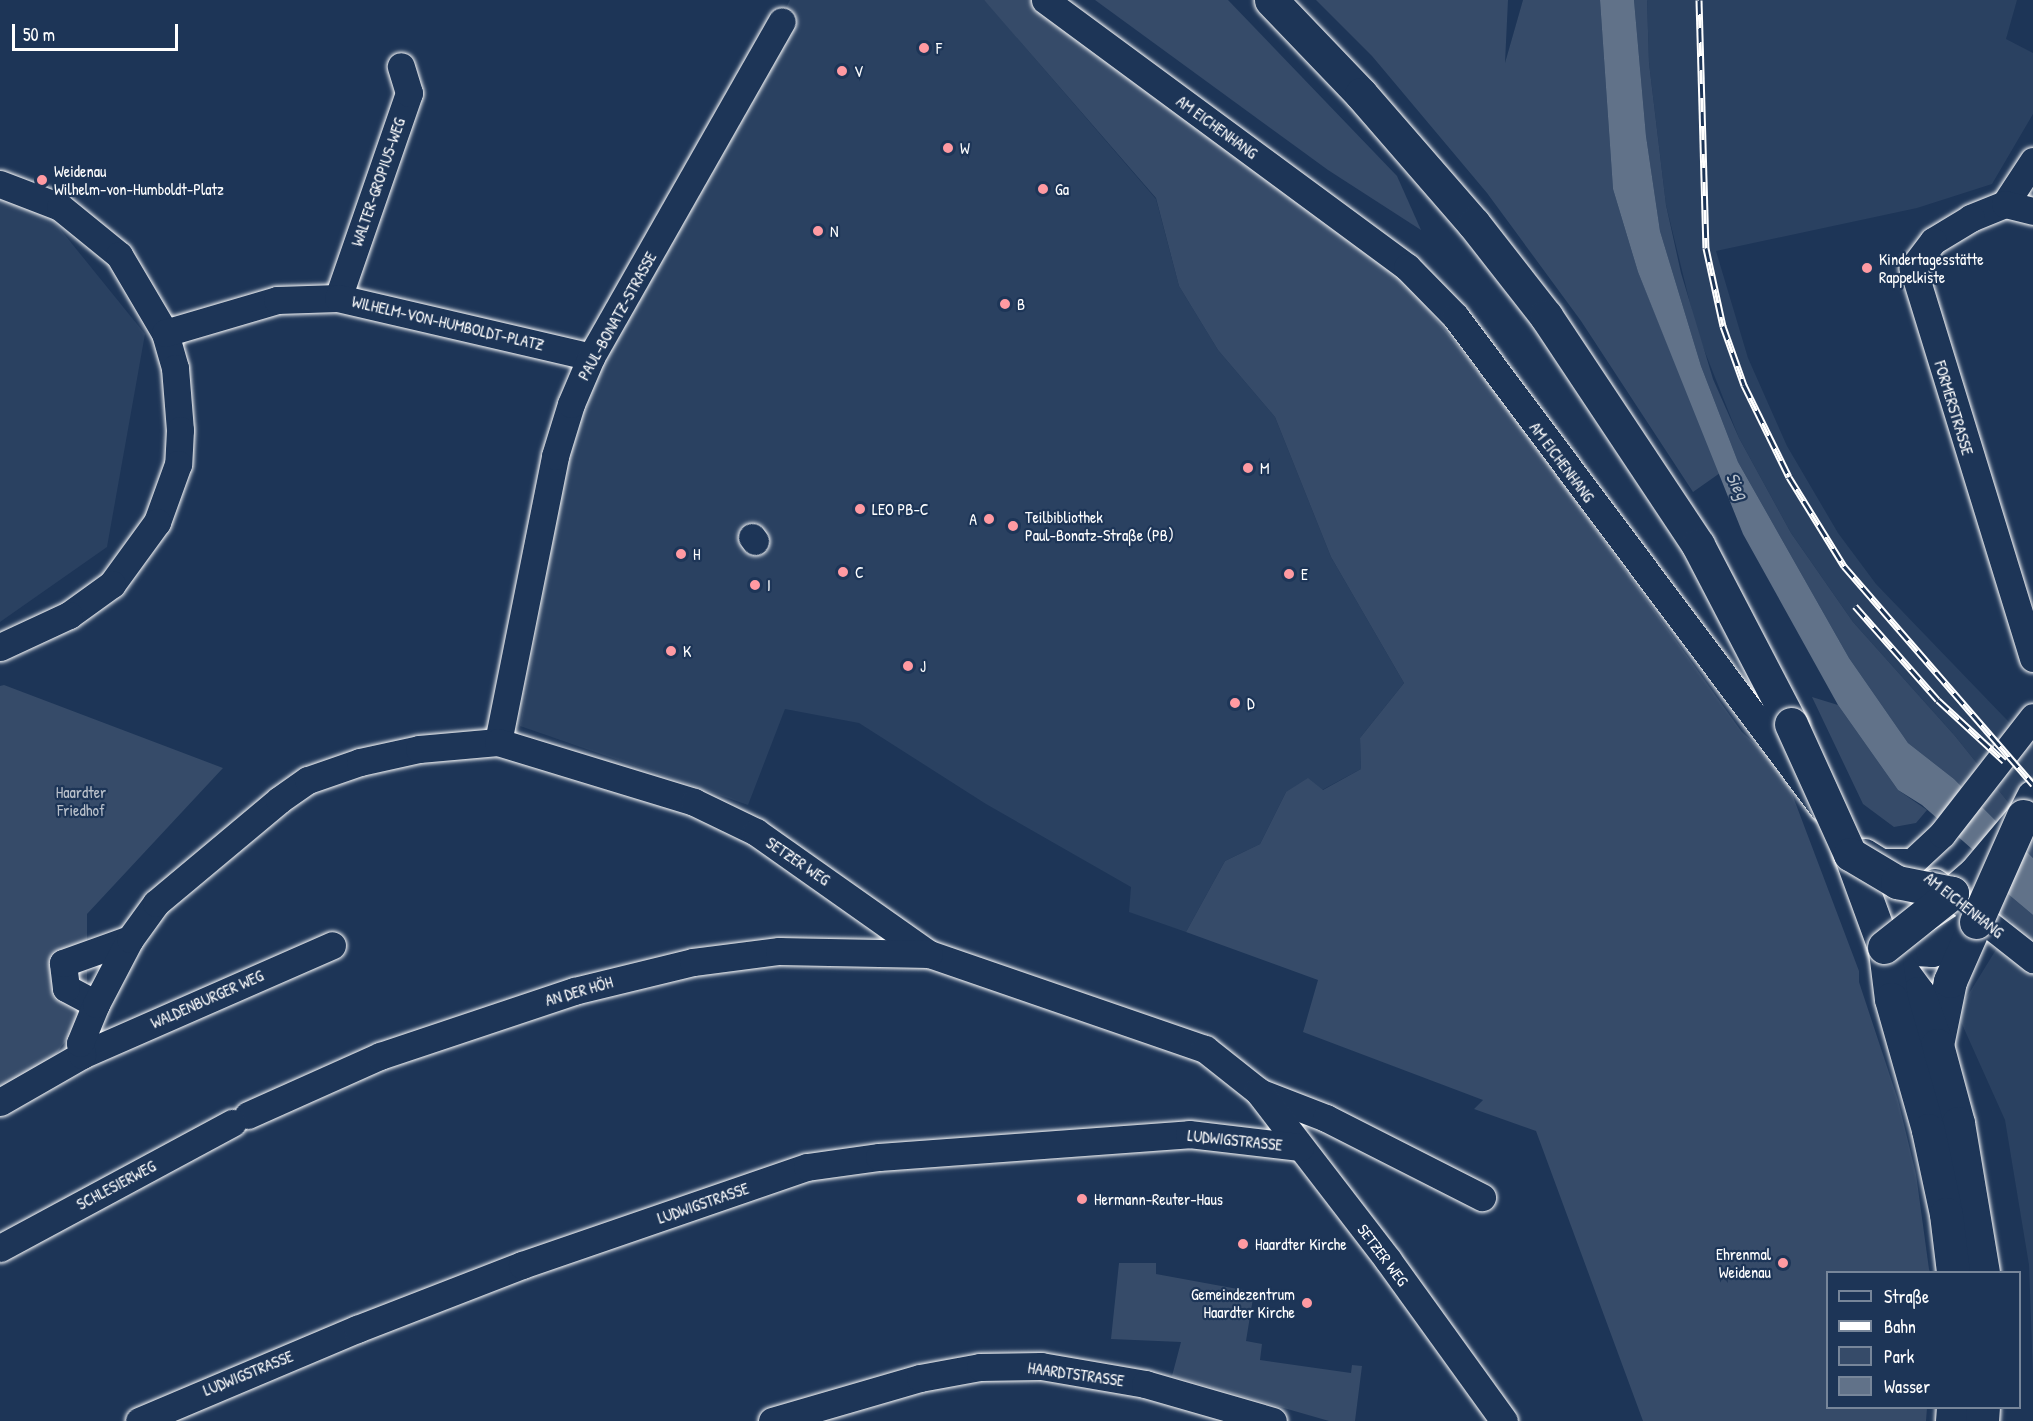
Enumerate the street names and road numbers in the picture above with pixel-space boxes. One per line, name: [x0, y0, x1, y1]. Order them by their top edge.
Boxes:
street label: AM EICHENHANG: [1173, 91, 1261, 163]
street label: WALTER-GROPIUS-WEG: [347, 115, 409, 249]
street label: PAUL-BONATZ-STRASSE: [574, 248, 660, 384]
street label: WILHELM-VON-HUMBOLDT-PLATZ: [350, 292, 546, 354]
street label: FORMERSTRASSE: [1931, 358, 1977, 458]
street label: AM EICHENHANG: [1526, 418, 1598, 506]
street label: SETZER WEG: [763, 833, 833, 889]
street label: AM EICHENHANG: [1921, 868, 2007, 942]
street label: WALDENBURGER WEG: [148, 966, 266, 1032]
street label: AN DER HÖH: [543, 972, 615, 1010]
street label: LUDWIGSTRASSE: [1187, 1125, 1283, 1155]
street label: SCHLESIERWEG: [73, 1156, 159, 1214]
street label: LUDWIGSTRASSE: [655, 1178, 751, 1228]
street label: SETZER WEG: [1353, 1220, 1413, 1290]
street label: LUDWIGSTRASSE: [200, 1346, 296, 1400]
street label: HAARDTSTRASSE: [1027, 1358, 1125, 1390]

